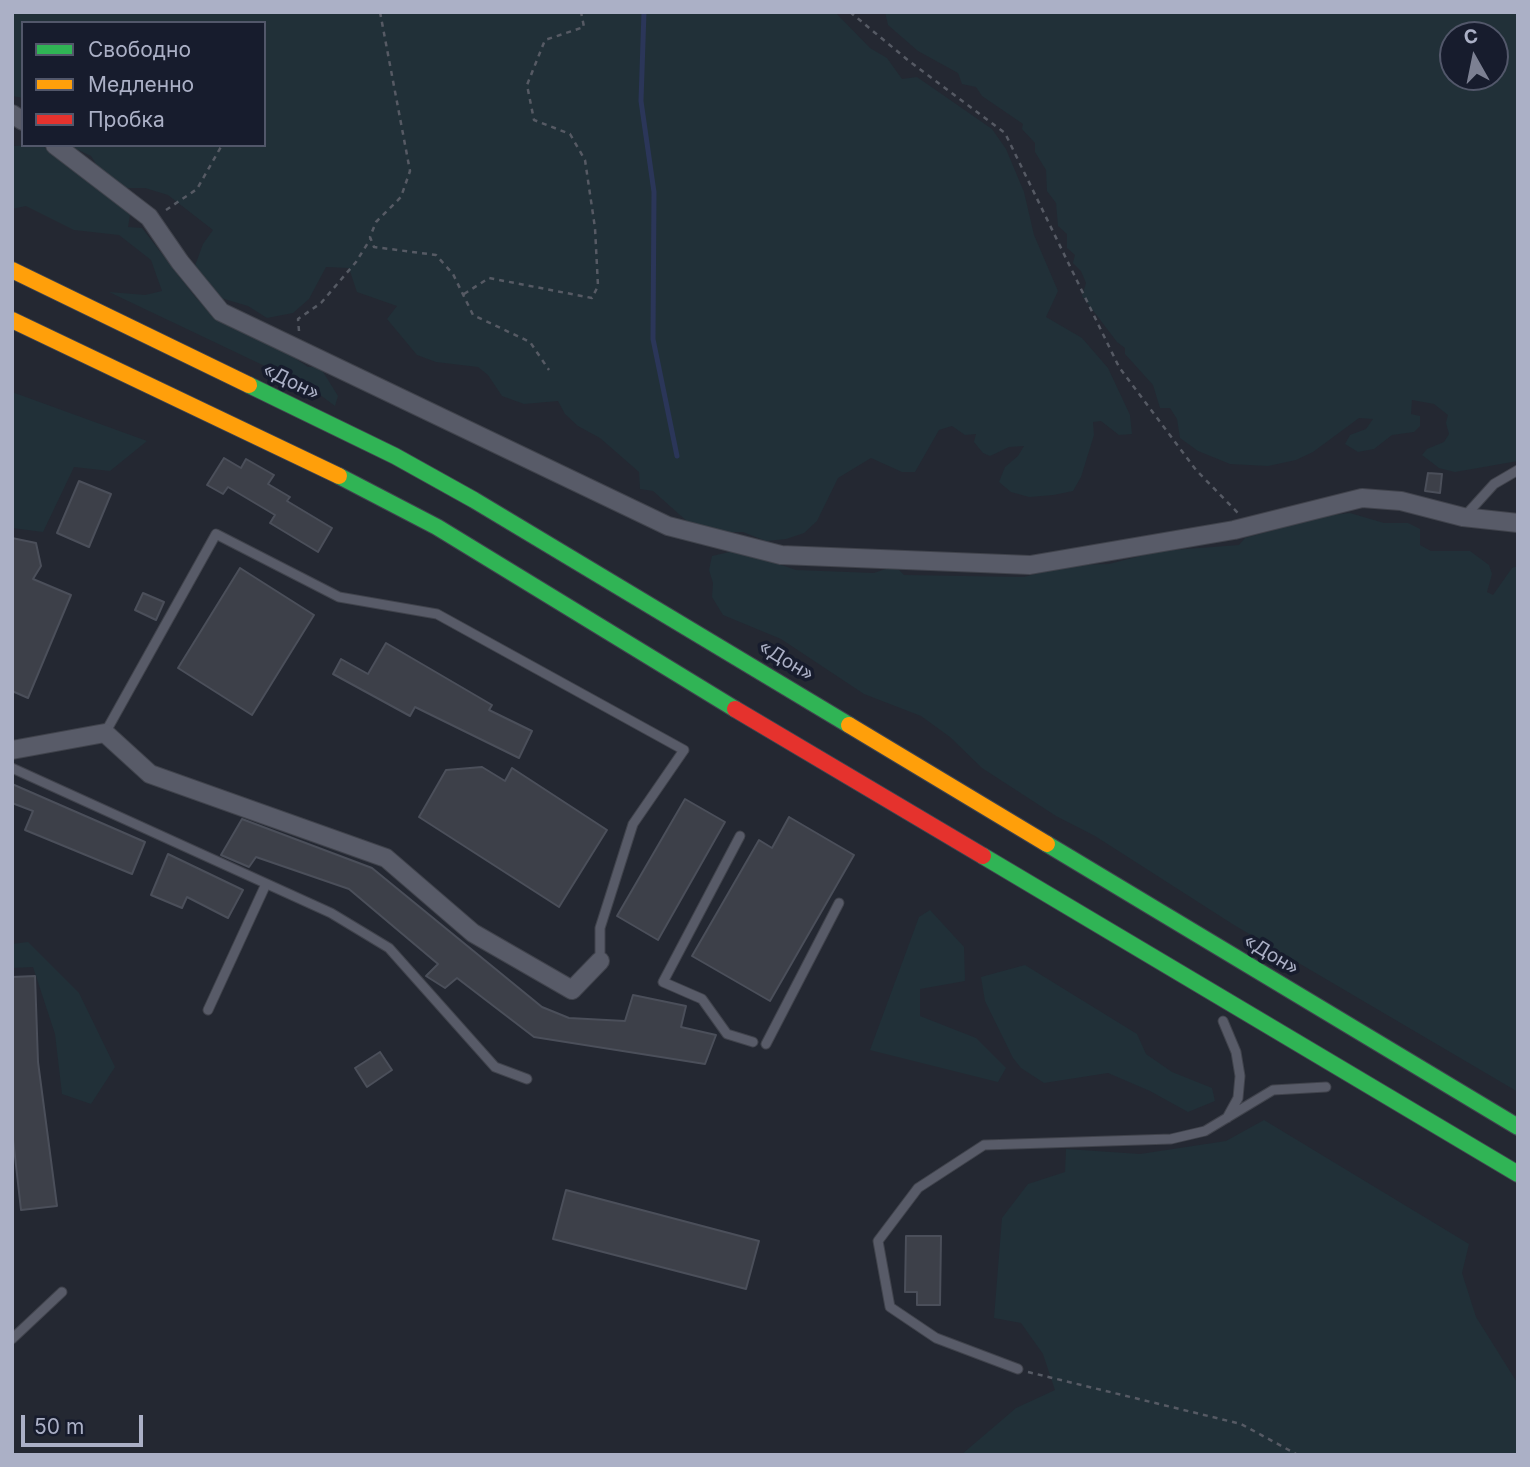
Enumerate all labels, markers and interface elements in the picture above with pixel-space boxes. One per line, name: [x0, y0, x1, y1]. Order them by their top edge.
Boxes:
legend: [21, 21, 266, 147]
north arrow: [1439, 21, 1509, 91]
text: С: [1462, 24, 1480, 49]
text: Свободно: [88, 37, 191, 62]
text: Медленно: [88, 72, 194, 97]
text: Пробка: [88, 107, 165, 132]
street label: «Дон»: [259, 359, 323, 405]
street label: «Дон»: [754, 636, 818, 686]
street label: «Дон»: [1239, 930, 1303, 980]
scale bar: [24, 1400, 147, 1444]
text: 50 m: [34, 1414, 84, 1439]

